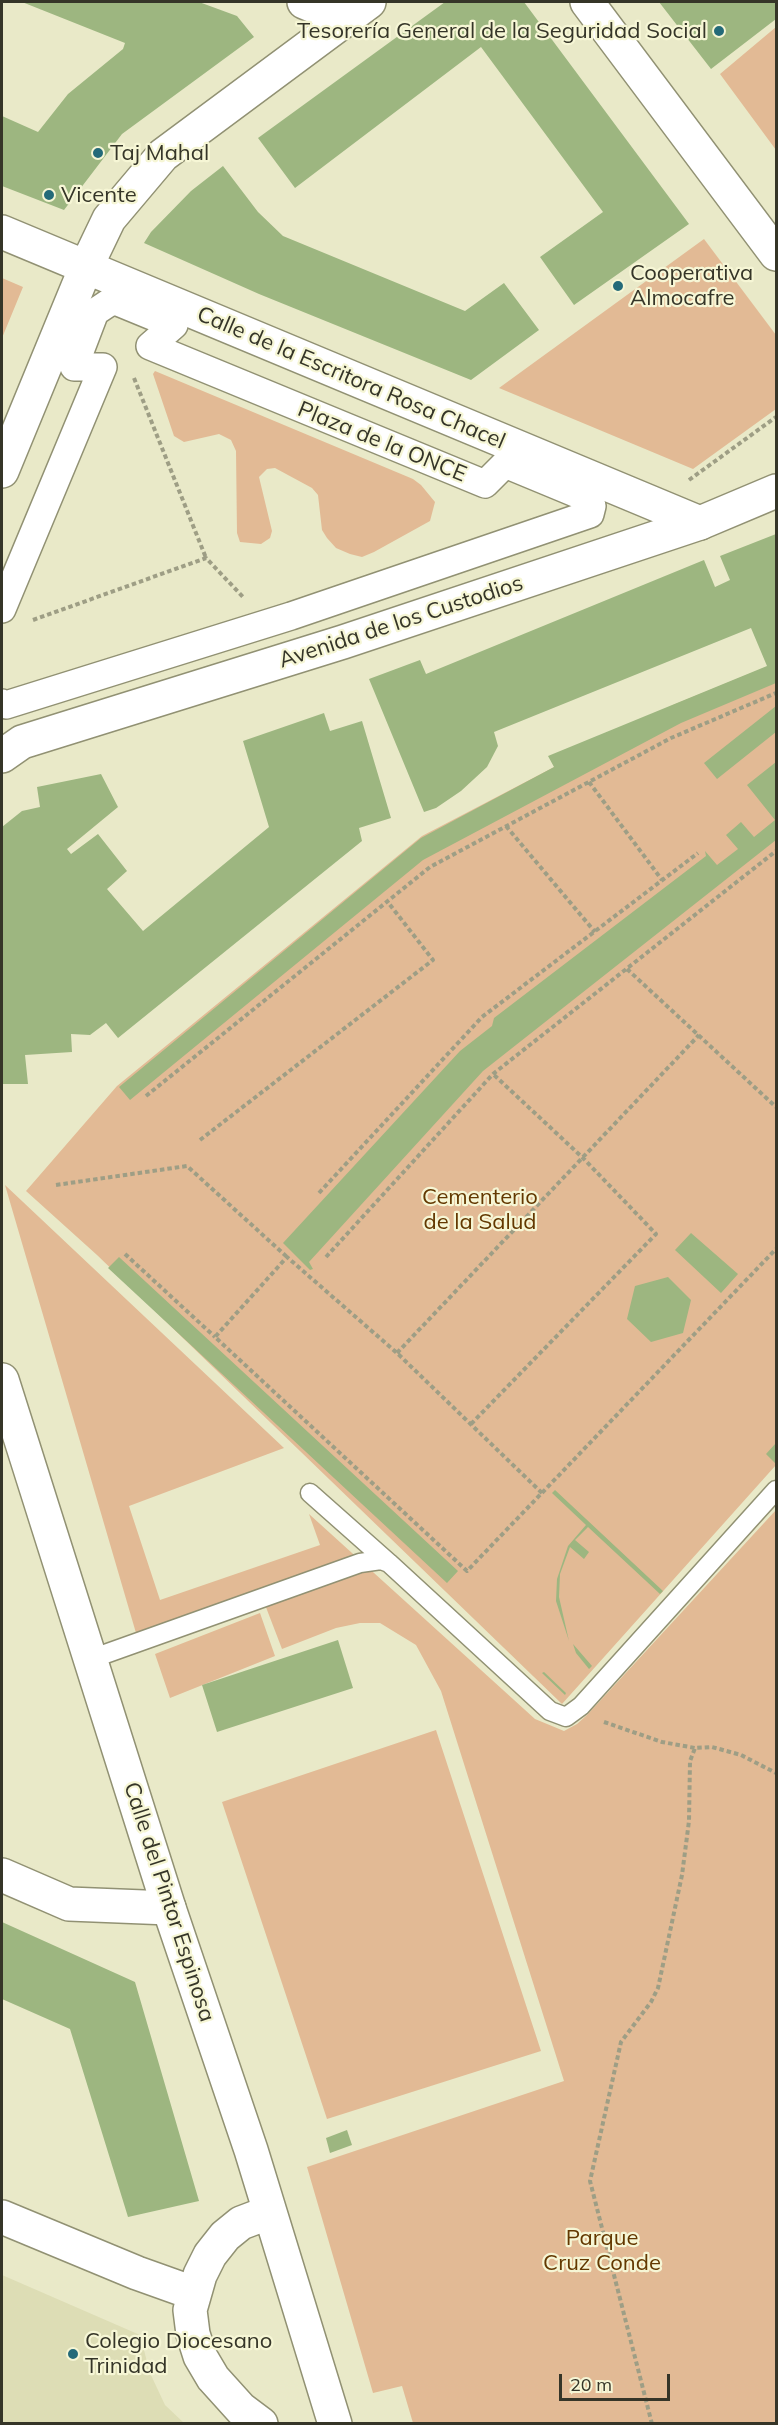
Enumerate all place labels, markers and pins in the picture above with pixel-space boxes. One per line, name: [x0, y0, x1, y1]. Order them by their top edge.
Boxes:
place label: Tesorería General de la Seguridad Social: [297, 18, 707, 44]
marker: Tesorería General de la Seguridad Social: [712, 24, 726, 38]
place label: Taj Mahal: [110, 140, 209, 166]
marker: Taj Mahal: [91, 146, 105, 160]
place label: Vicente: [61, 182, 137, 208]
marker: Vicente: [42, 188, 56, 202]
place label: Cooperativa Almocafre: [630, 260, 753, 312]
marker: Cooperativa Almocafre: [611, 279, 625, 293]
place label: Colegio Diocesano Trinidad: [85, 2328, 272, 2380]
marker: Colegio Diocesano Trinidad: [66, 2347, 80, 2361]

